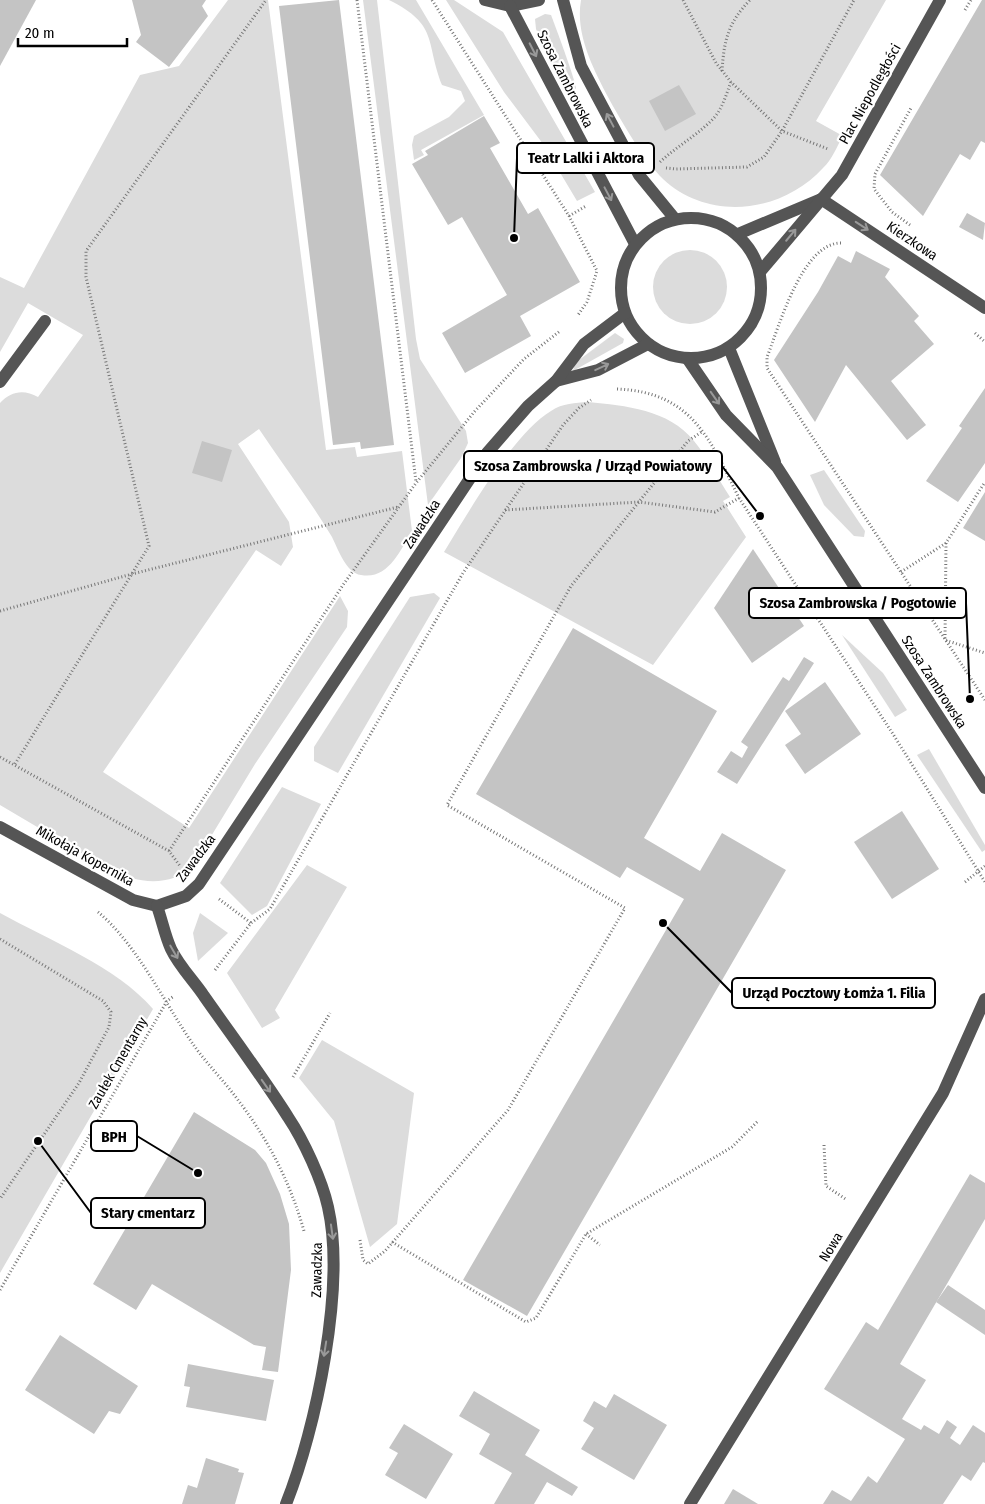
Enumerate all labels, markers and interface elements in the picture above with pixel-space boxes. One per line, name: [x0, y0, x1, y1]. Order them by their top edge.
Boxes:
scale bar: [18, 15, 126, 47]
text: 20 m: [25, 24, 55, 42]
street label: Szosa Zambrowska: [533, 27, 597, 131]
street label: Plac Niepodległości: [835, 41, 905, 147]
one-way arrow: [528, 42, 538, 57]
one-way arrow: [605, 113, 614, 128]
callout: Teatr Lalki i Aktora: [517, 143, 654, 173]
text: Teatr Lalki i Aktora: [528, 149, 645, 167]
one-way arrow: [604, 186, 613, 201]
street label: Kierzkowa: [883, 218, 941, 264]
one-way arrow: [854, 221, 868, 231]
one-way arrow: [785, 229, 796, 242]
one-way arrow: [594, 362, 609, 372]
one-way arrow: [710, 391, 720, 405]
callout: Szosa Zambrowska / Urząd Powiatowy: [464, 451, 722, 481]
text: Szosa Zambrowska / Urząd Powiatowy: [474, 457, 713, 475]
street label: Zawadzka: [400, 496, 444, 552]
callout: Szosa Zambrowska / Pogotowie: [749, 588, 966, 618]
text: Szosa Zambrowska / Pogotowie: [760, 594, 957, 612]
street label: Szosa Zambrowska: [898, 632, 970, 732]
street label: Mikołaja Kopernika: [33, 822, 137, 890]
street label: Zawadzka: [173, 831, 219, 885]
one-way arrow: [169, 944, 179, 959]
callout: Urząd Pocztowy Łomża 1. Filia: [732, 978, 935, 1008]
text: Urząd Pocztowy Łomża 1. Filia: [742, 984, 926, 1002]
street label: Zaułek Cmentarny: [85, 1014, 151, 1112]
one-way arrow: [261, 1078, 271, 1092]
callout: BPH: [91, 1121, 137, 1151]
text: BPH: [101, 1128, 127, 1146]
callout: Stary cmentarz: [91, 1198, 205, 1228]
text: Stary cmentarz: [101, 1204, 196, 1222]
one-way arrow: [327, 1224, 337, 1240]
street label: Nowa: [815, 1229, 847, 1265]
street label: Zawadzka: [308, 1242, 326, 1298]
one-way arrow: [320, 1341, 330, 1357]

